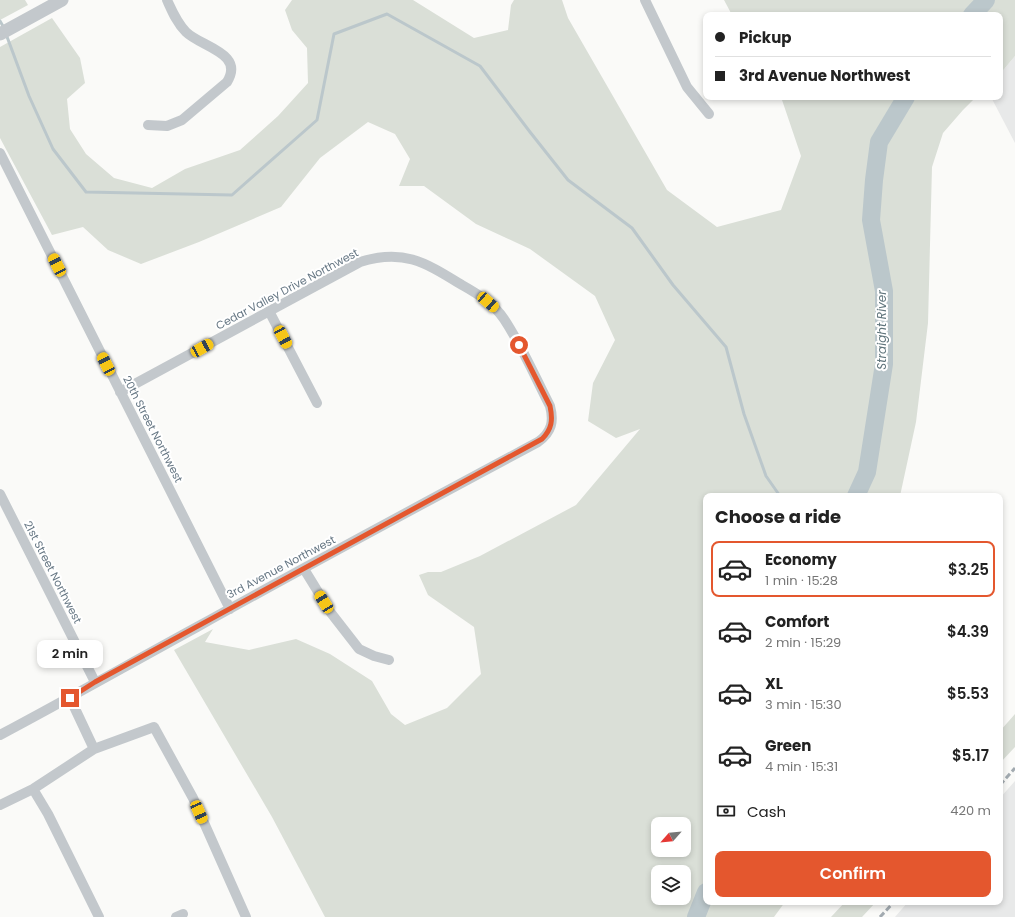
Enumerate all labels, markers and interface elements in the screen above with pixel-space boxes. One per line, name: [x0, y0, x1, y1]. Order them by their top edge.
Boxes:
text: Pickup: [739, 27, 791, 48]
text: 3rd Avenue Northwest: [739, 65, 910, 86]
street label: Cedar Valley Drive Northwest: [213, 244, 361, 334]
car: [46, 252, 68, 278]
car: [475, 290, 501, 314]
water label: Straight River: [873, 290, 890, 370]
car: [272, 324, 294, 350]
route start: [510, 336, 528, 354]
car: [189, 337, 215, 359]
car: [95, 351, 117, 377]
street label: 20th Street Northwest: [119, 373, 187, 485]
text: Choose a ride: [715, 504, 841, 529]
street label: 21st Street Northwest: [20, 518, 86, 626]
street label: 3rd Avenue Northwest: [224, 532, 338, 602]
text: Economy: [765, 549, 837, 570]
icon: car: [717, 551, 753, 587]
text: $3.25: [948, 559, 989, 580]
text: 1 min · 15:28: [765, 571, 838, 590]
car: [313, 589, 335, 615]
text: Comfort: [765, 611, 829, 632]
icon: car: [717, 613, 753, 649]
text: $4.39: [947, 621, 989, 642]
text: 2 min · 15:29: [765, 633, 841, 652]
callout: 2 min: [37, 640, 103, 668]
text: 2 min: [52, 644, 88, 663]
text: XL: [765, 673, 783, 694]
icon: car: [717, 675, 753, 711]
text: $5.53: [947, 683, 989, 704]
route end: [61, 689, 79, 707]
text: 3 min · 15:30: [765, 695, 842, 714]
text: Green: [765, 735, 811, 756]
icon: car: [717, 737, 753, 773]
text: $5.17: [952, 745, 989, 766]
text: 4 min · 15:31: [765, 757, 838, 776]
car: [189, 799, 209, 825]
icon: cash: [715, 800, 737, 822]
text: Cash: [747, 801, 786, 822]
text: 420 m: [950, 801, 991, 820]
north arrow: [651, 817, 691, 857]
map controls: [651, 817, 691, 905]
button: Confirm: [715, 851, 991, 897]
button: layers: [651, 865, 691, 905]

